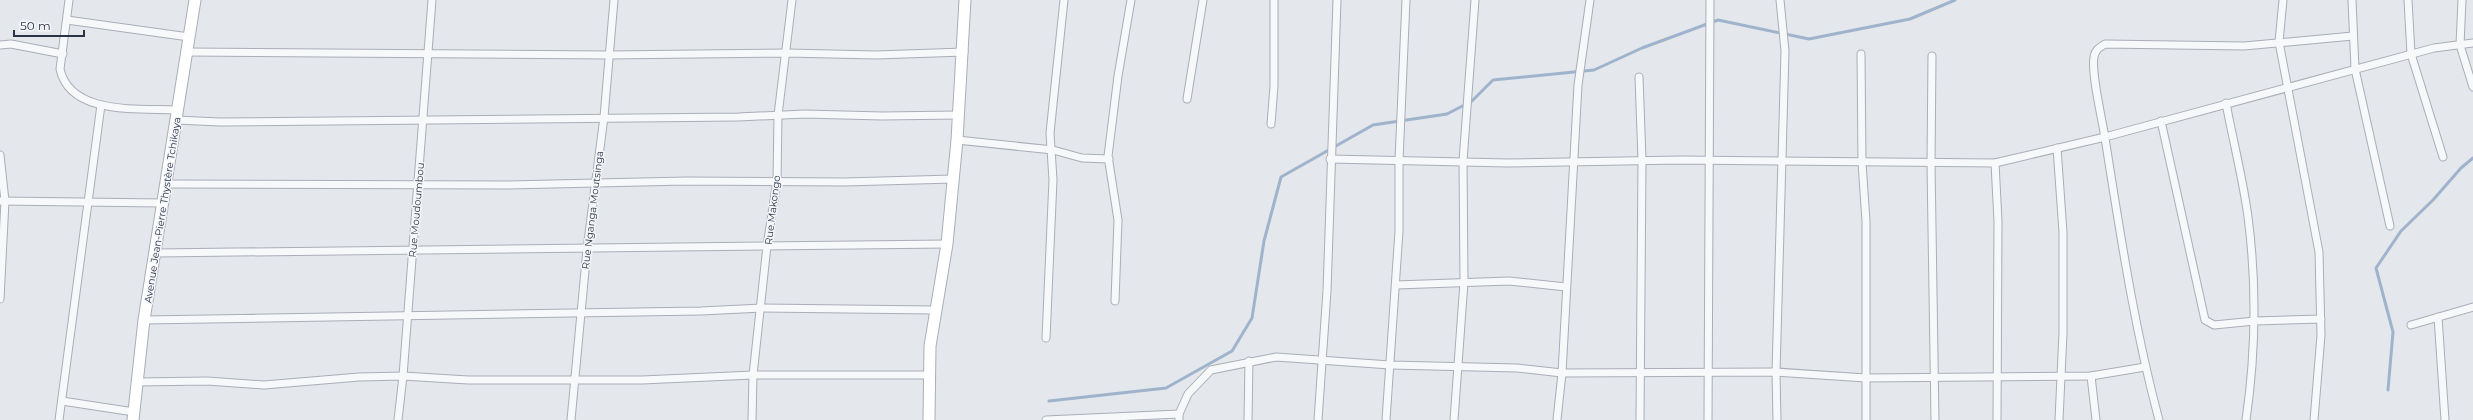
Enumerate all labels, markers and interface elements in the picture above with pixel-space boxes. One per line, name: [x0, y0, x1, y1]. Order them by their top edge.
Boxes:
scale bar: [14, 12, 84, 38]
text: 50 m: [20, 18, 51, 33]
street label: Avenue Jean-Pierre Thystère Tchikaya: [141, 116, 184, 304]
street label: Rue Nganga Moutsinga: [579, 150, 606, 270]
street label: Rue Moudoumbou: [406, 162, 427, 258]
street label: Rue Makongo: [762, 175, 783, 246]

